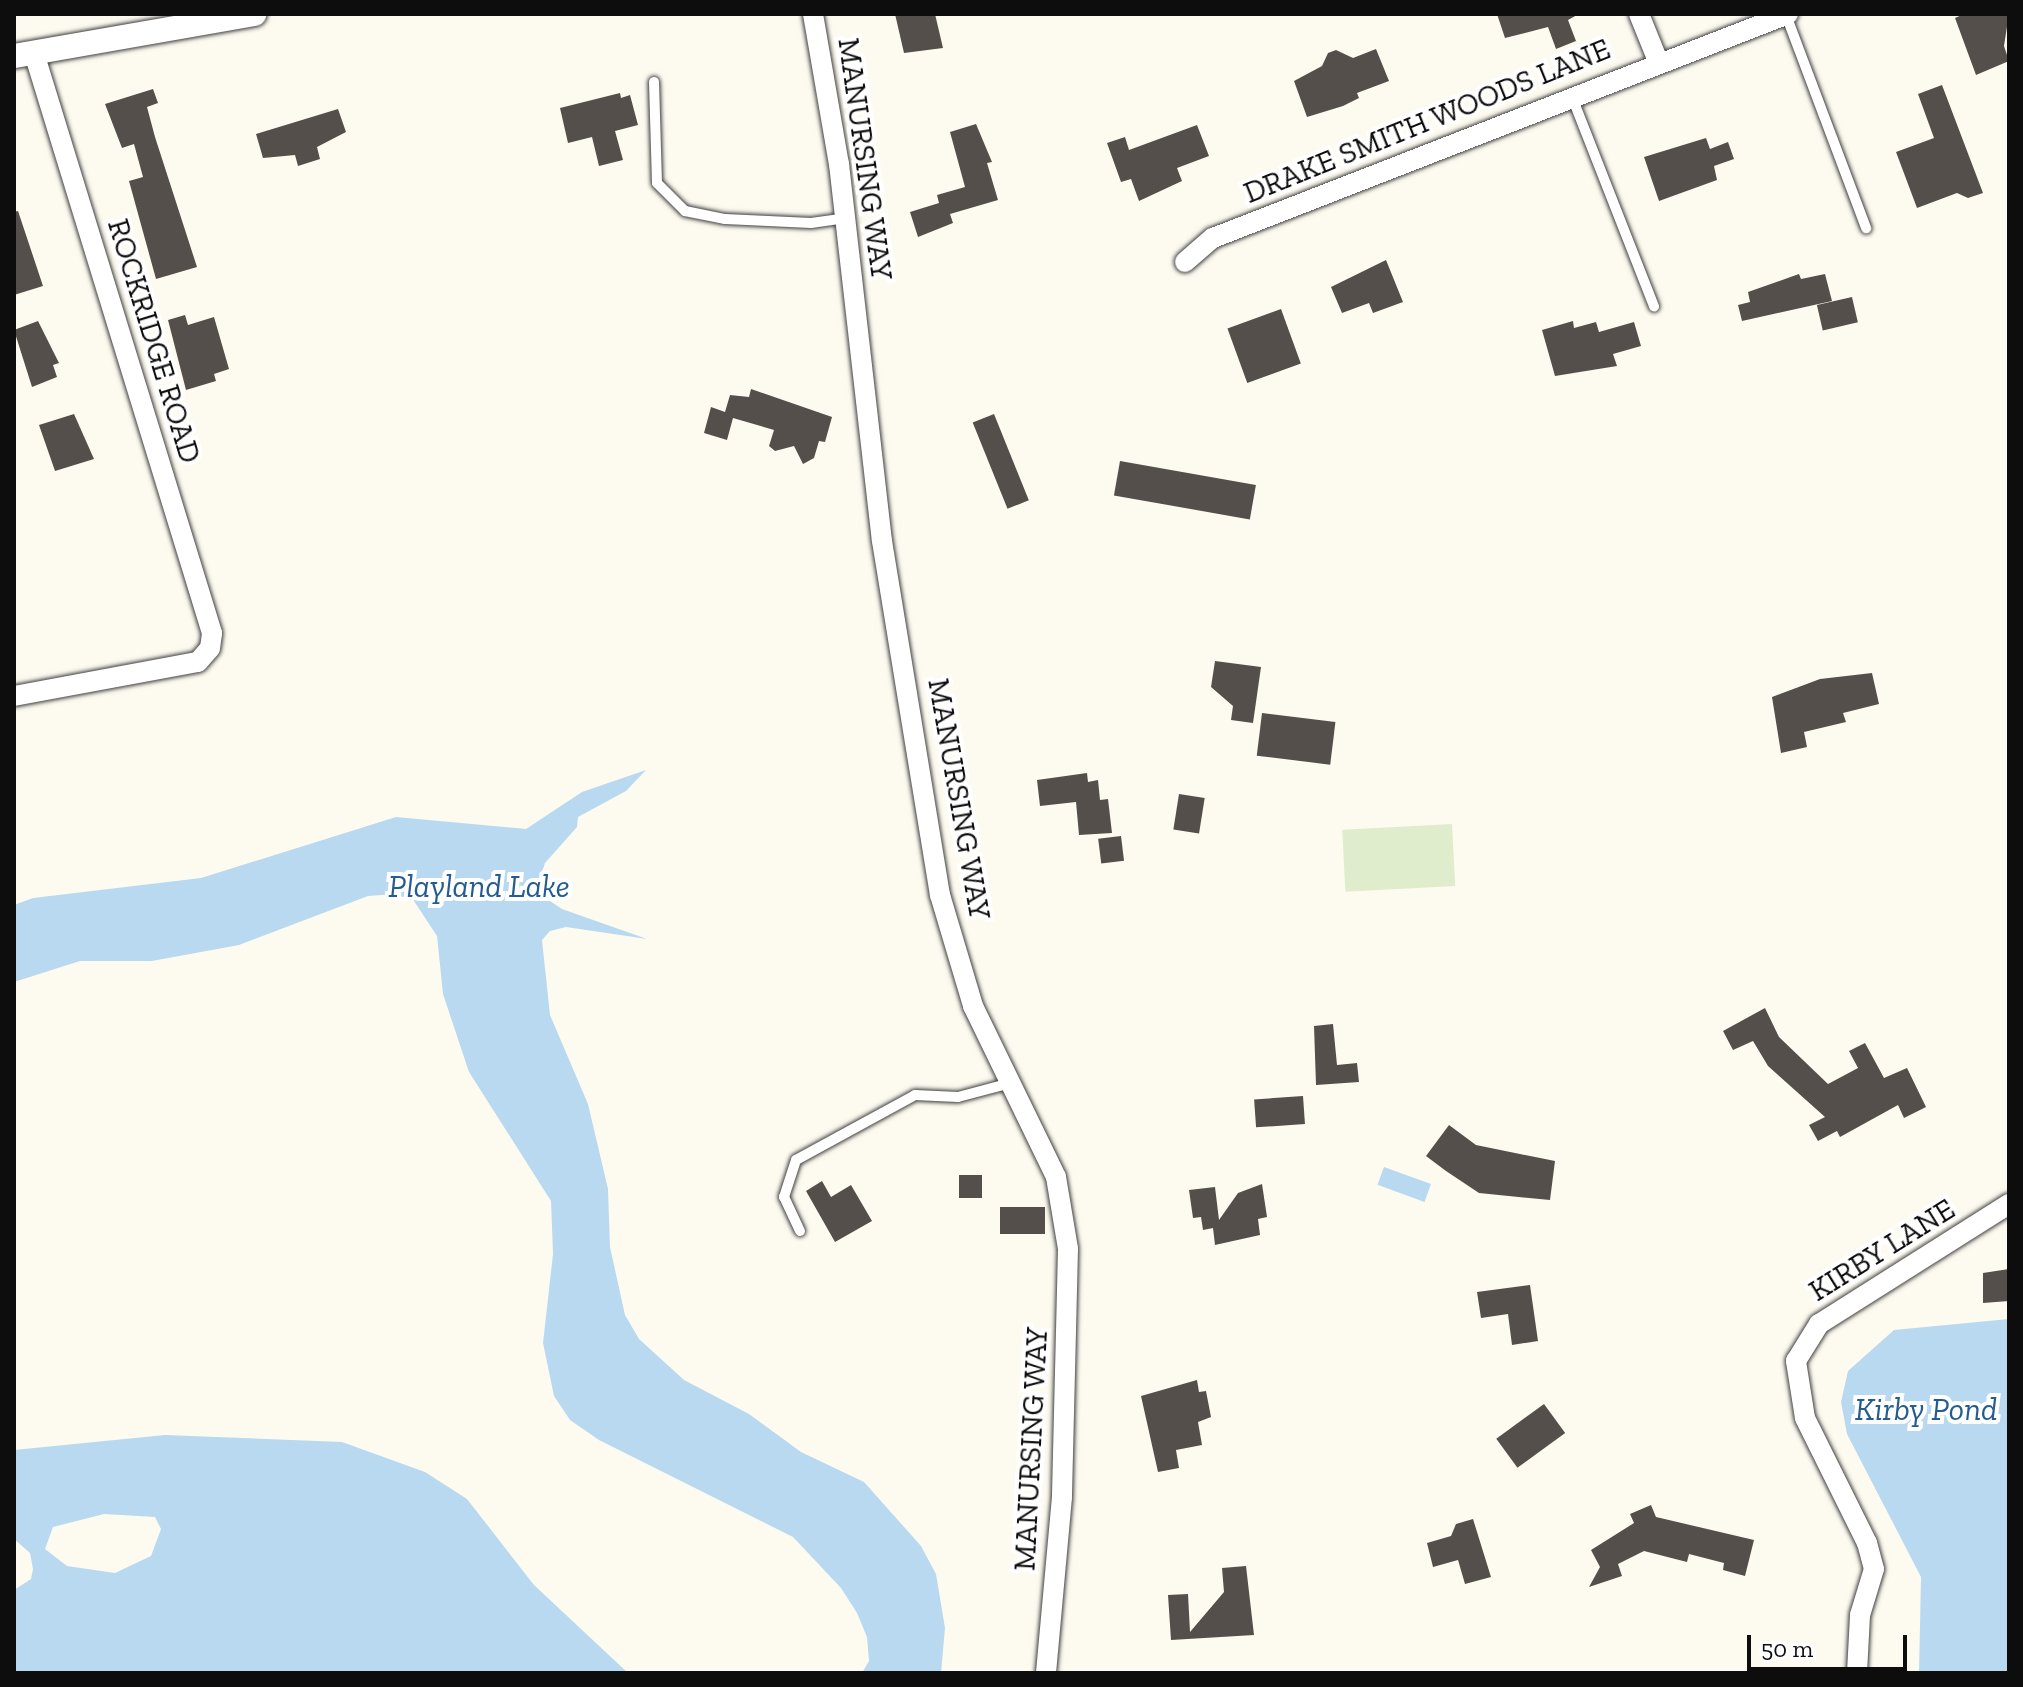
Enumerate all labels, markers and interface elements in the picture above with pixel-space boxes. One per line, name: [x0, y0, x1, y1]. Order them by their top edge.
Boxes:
street label: DRAKE SMITH WOODS LANE: [1238, 31, 1616, 211]
street label: MANURSING WAY: [830, 35, 900, 283]
street label: ROCKRIDGE ROAD: [100, 215, 208, 467]
street label: MANURSING WAY: [920, 675, 998, 923]
water label: Playland Lake: [388, 867, 570, 905]
street label: KIRBY LANE: [1802, 1191, 1962, 1309]
street label: MANURSING WAY: [1007, 1326, 1055, 1572]
water label: Kirby Pond: [1855, 1390, 1997, 1428]
scale bar: [1751, 1619, 1911, 1669]
text: 50 m: [1761, 1634, 1813, 1663]

